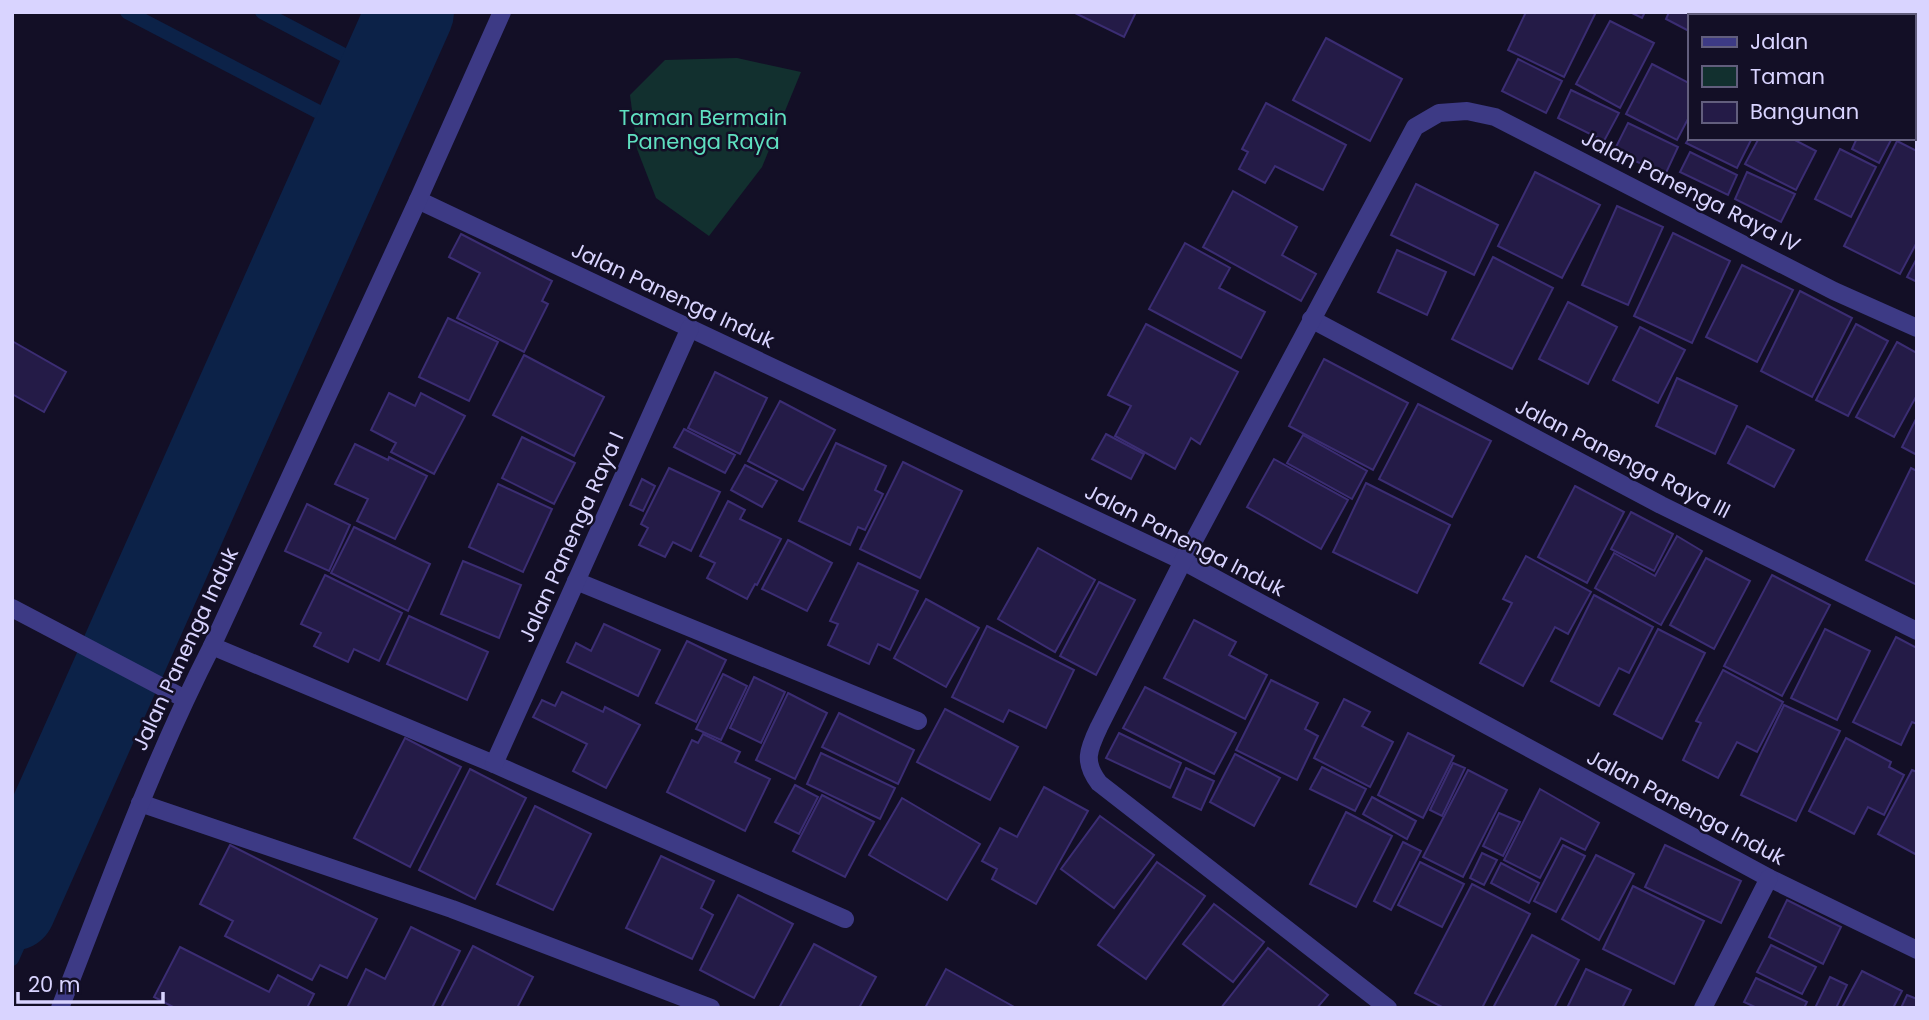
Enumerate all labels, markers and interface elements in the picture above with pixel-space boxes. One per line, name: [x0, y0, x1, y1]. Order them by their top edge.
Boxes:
legend: [1688, 14, 1915, 140]
text: Jalan: [1750, 27, 1808, 56]
text: Taman: [1750, 62, 1825, 91]
text: Bangunan: [1750, 97, 1859, 126]
park label: Taman Bermain Panenga Raya: [619, 103, 787, 156]
street label: Jalan Panenga Raya IV: [1577, 123, 1805, 259]
street label: Jalan Panenga Induk: [567, 235, 779, 355]
street label: Jalan Panenga Raya III: [1510, 391, 1736, 525]
street label: Jalan Panenga Raya I: [511, 427, 631, 647]
street label: Jalan Panenga Induk: [1080, 477, 1290, 603]
street label: Jalan Panenga Induk: [125, 543, 245, 755]
street label: Jalan Panenga Induk: [1582, 742, 1791, 872]
scale bar: [18, 960, 163, 1004]
text: 20 m: [28, 970, 81, 999]

